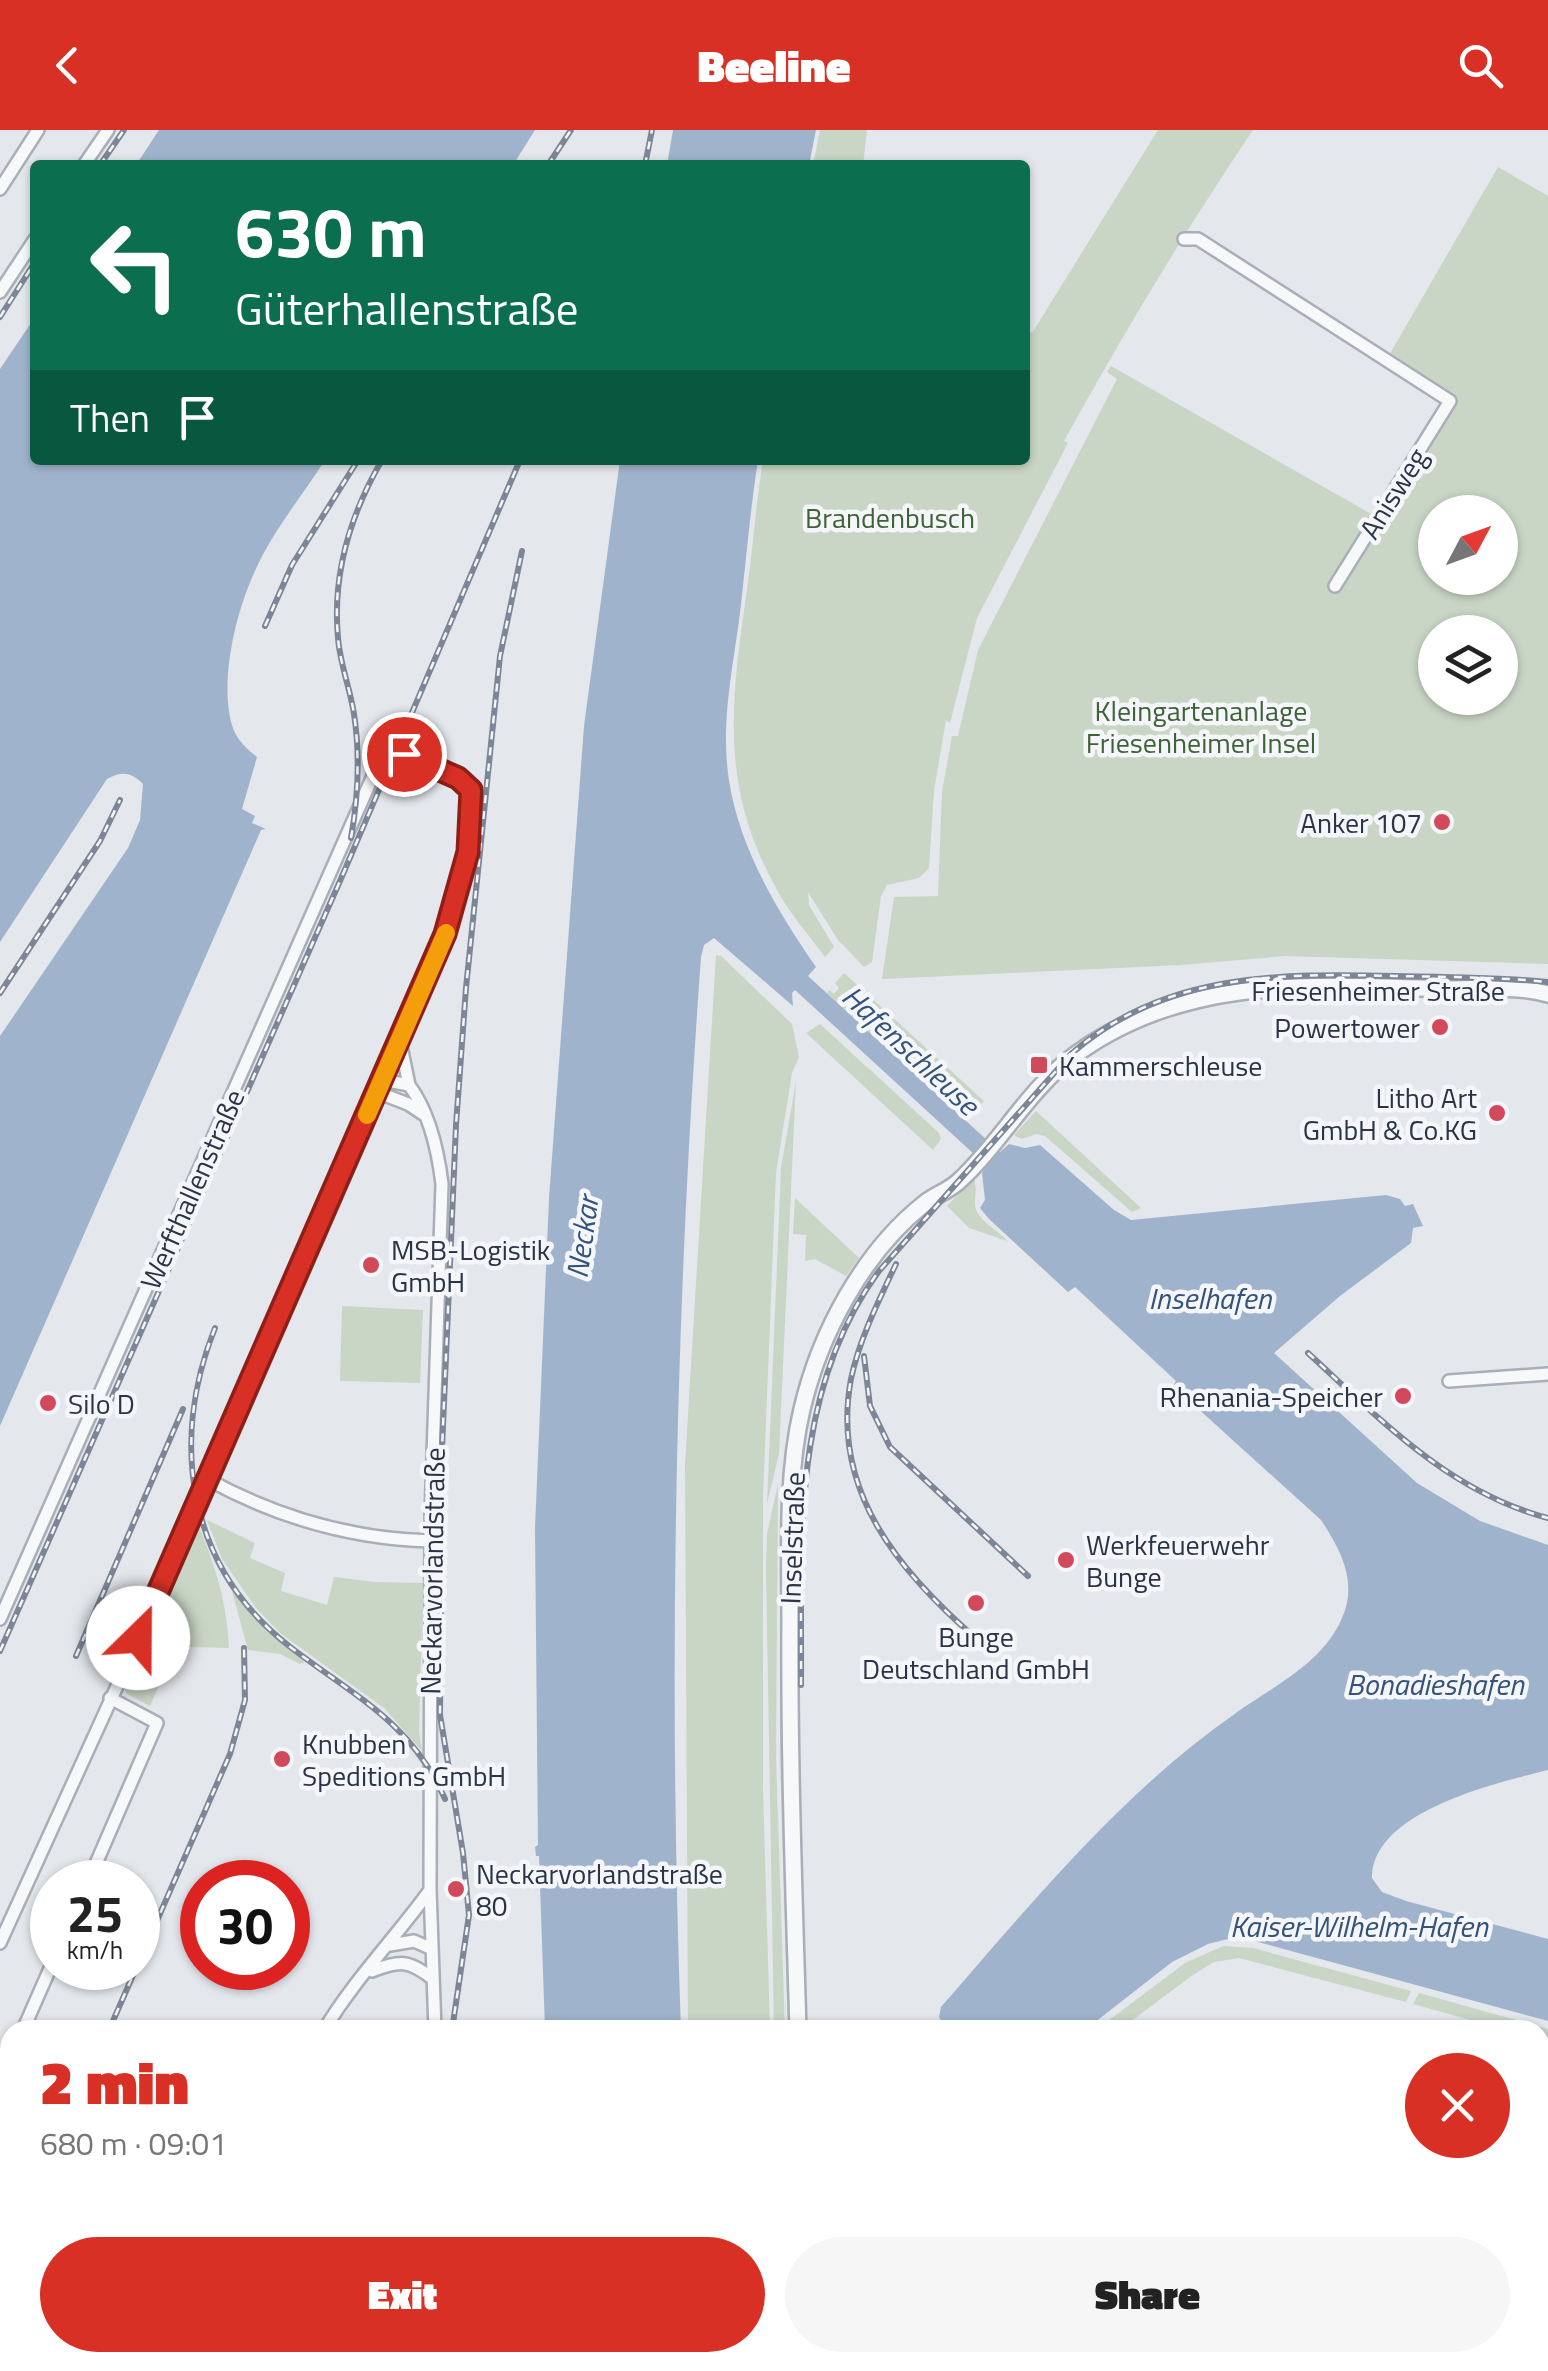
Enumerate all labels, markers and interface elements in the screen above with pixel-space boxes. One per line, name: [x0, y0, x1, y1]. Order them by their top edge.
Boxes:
text: Beeline: [697, 31, 851, 99]
icon: back: [40, 38, 95, 93]
icon: search: [1453, 38, 1508, 93]
text: 630 m: [235, 178, 427, 284]
icon: left: [70, 200, 200, 330]
text: Güterhallenstraße: [235, 274, 579, 342]
text: Then: [70, 389, 150, 447]
icon: arrive: [170, 390, 225, 445]
street label: Anisweg: [1348, 439, 1438, 547]
north arrow: [1418, 495, 1518, 595]
map controls: [1418, 495, 1518, 715]
park label: Brandenbusch: [805, 496, 975, 539]
button: layers: [1418, 615, 1518, 715]
park label: Kleingartenanlage Friesenheimer Insel: [1086, 689, 1316, 764]
pin: [362, 712, 447, 797]
icon: arrive: [377, 727, 432, 782]
place label: Anker 107: [1300, 801, 1422, 844]
marker: Anker 107: [1431, 811, 1453, 833]
street label: Friesenheimer Straße: [1251, 969, 1505, 1012]
water label: Hafenschleuse: [832, 974, 992, 1127]
place label: Powertower: [1274, 1006, 1420, 1049]
marker: Powertower: [1429, 1016, 1451, 1038]
place label: Kammerschleuse: [1059, 1044, 1263, 1087]
marker: Kammerschleuse: [1028, 1054, 1050, 1076]
place label: Litho Art GmbH & Co.KG: [1303, 1076, 1477, 1151]
street label: Werfthallenstraße: [129, 1082, 255, 1296]
marker: Litho Art GmbH & Co.KG: [1486, 1102, 1508, 1124]
water label: Neckar: [554, 1190, 611, 1281]
place label: MSB-Logistik GmbH: [391, 1228, 550, 1303]
marker: MSB-Logistik GmbH: [360, 1254, 382, 1276]
water label: Inselhafen: [1149, 1275, 1272, 1321]
place label: Rhenania-Speicher: [1160, 1375, 1383, 1418]
place label: Silo D: [68, 1382, 135, 1425]
marker: Rhenania-Speicher: [1392, 1385, 1414, 1407]
marker: Silo D: [37, 1392, 59, 1414]
street label: Neckarvorlandstraße: [408, 1447, 456, 1695]
street label: Inselstraße: [768, 1471, 816, 1605]
place label: Werkfeuerwehr Bunge: [1086, 1523, 1270, 1598]
marker: Werkfeuerwehr Bunge: [1055, 1549, 1077, 1571]
position arrow: [86, 1586, 190, 1690]
marker: Bunge Deutschland GmbH: [965, 1592, 987, 1614]
place label: Bunge Deutschland GmbH: [862, 1615, 1090, 1690]
water label: Bonadieshafen: [1346, 1661, 1525, 1707]
place label: Knubben Speditions GmbH: [302, 1722, 506, 1797]
marker: Knubben Speditions GmbH: [271, 1748, 293, 1770]
place label: Neckarvorlandstraße 80: [476, 1852, 723, 1927]
speed limit sign: 30: [180, 1860, 310, 1990]
text: 25: [67, 1875, 123, 1951]
marker: Neckarvorlandstraße 80: [445, 1878, 467, 1900]
water label: Kaiser-Wilhelm-Hafen: [1230, 1903, 1489, 1949]
text: km/h: [67, 1931, 123, 1969]
text: 2 min: [40, 2036, 189, 2127]
button: close: [1405, 2053, 1510, 2158]
text: 680 m · 09:01: [40, 2119, 227, 2167]
button: Exit: [40, 2237, 765, 2352]
button: Share: [785, 2237, 1510, 2352]

